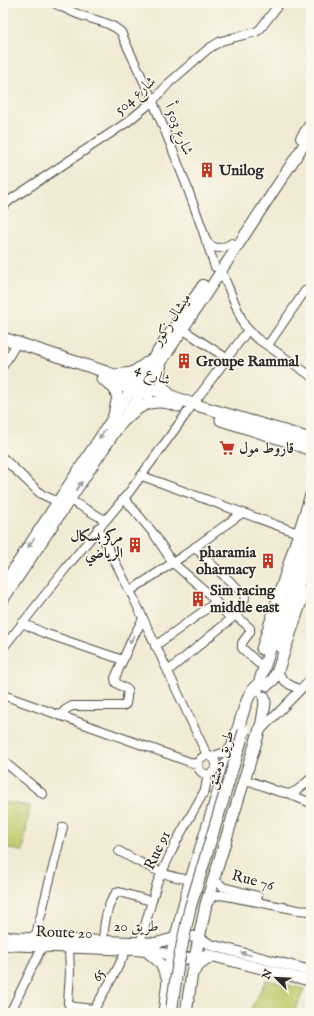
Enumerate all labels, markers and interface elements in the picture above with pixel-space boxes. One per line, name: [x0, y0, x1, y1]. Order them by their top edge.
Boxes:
street label: شارع 504: [111, 72, 162, 121]
street label: شارع 503 أ: [157, 100, 199, 159]
building icon: Unilog: [198, 161, 216, 179]
place label: Unilog: [218, 161, 264, 180]
street label: ميشال زكور: [146, 290, 195, 351]
building icon: Groupe Rammal: [175, 352, 193, 370]
place label: Groupe Rammal: [196, 352, 300, 371]
street label: شارع 4: [131, 359, 173, 393]
one-way arrow: [99, 429, 106, 440]
supermarket icon: قاروط مول: [218, 439, 236, 457]
place label: قاروط مول: [239, 439, 294, 458]
one-way arrow: [75, 481, 83, 491]
place label: مركز بسكال الرياضي: [70, 527, 123, 567]
building icon: مركز بسكال الرياضي: [126, 536, 144, 554]
one-way arrow: [27, 538, 35, 548]
place label: pharamia oharmacy: [196, 543, 257, 579]
building icon: pharamia oharmacy: [259, 552, 277, 570]
place label: Sim racing middle east: [210, 581, 280, 617]
building icon: Sim racing middle east: [189, 590, 207, 608]
one-way arrow: [129, 634, 135, 645]
street label: طريق دمشق: [202, 728, 238, 792]
street label: Rue 91: [140, 827, 175, 873]
street label: Rue 76: [230, 866, 277, 895]
street label: طريق 20: [113, 917, 159, 936]
street label: Route 20: [35, 922, 93, 943]
one-way arrow: [240, 951, 252, 957]
north arrow: [256, 958, 296, 998]
street label: 65: [87, 965, 110, 985]
text: N: [259, 967, 276, 982]

